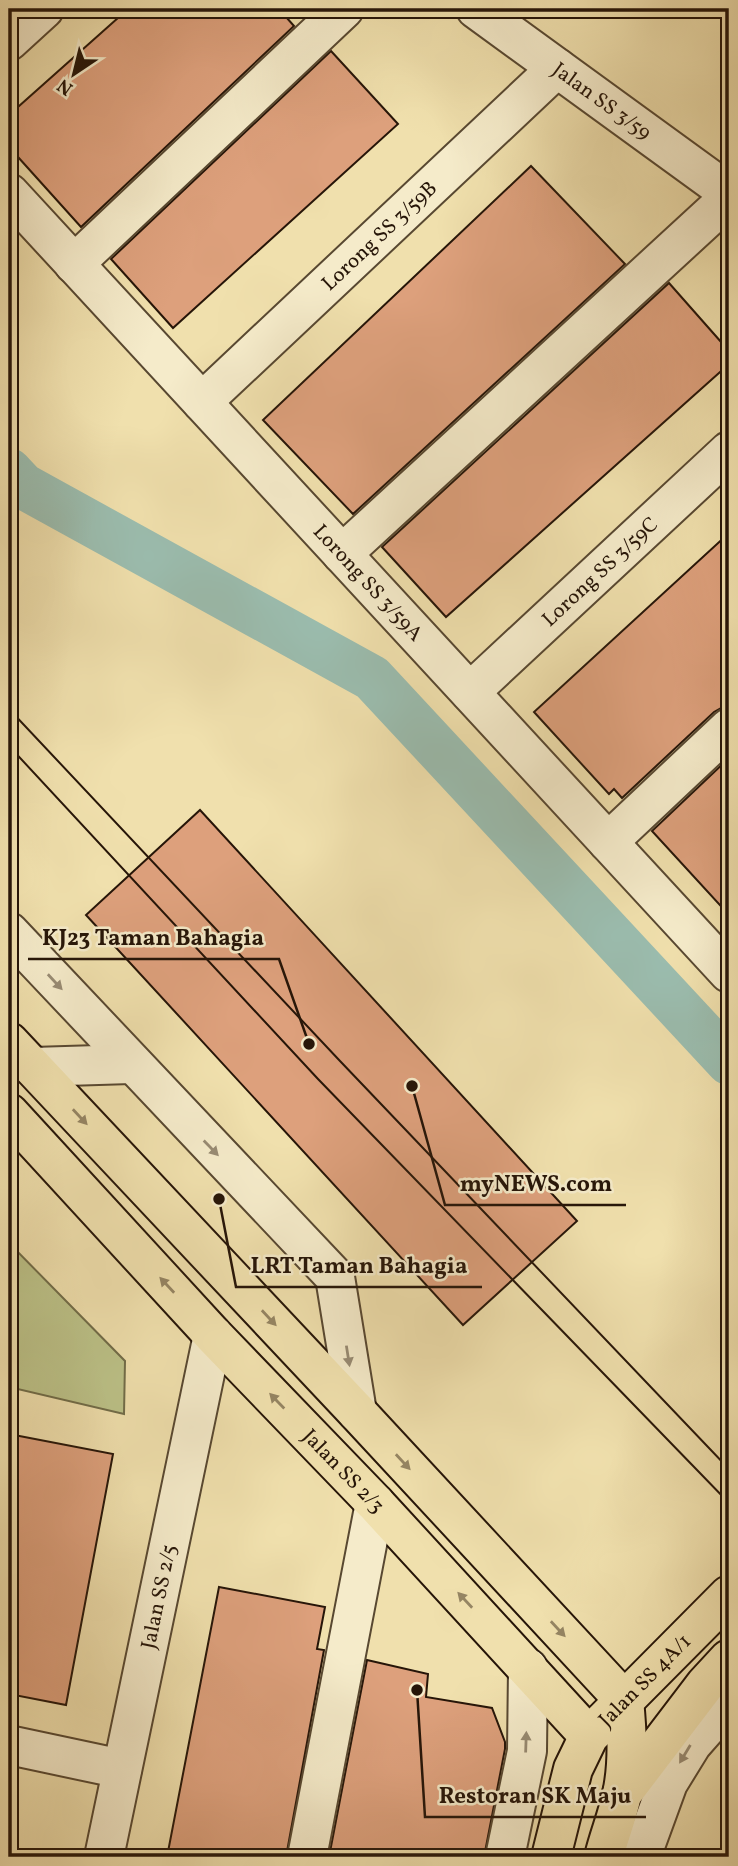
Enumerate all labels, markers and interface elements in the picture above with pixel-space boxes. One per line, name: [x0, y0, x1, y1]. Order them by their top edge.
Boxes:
north arrow: [38, 38, 108, 108]
street label: Jalan SS 3/59: [546, 56, 657, 148]
text: N: [52, 72, 79, 101]
street label: Lorong SS 3/59B: [316, 175, 444, 298]
street label: Lorong SS 3/59C: [536, 511, 665, 634]
street label: Lorong SS 3/59A: [306, 518, 429, 649]
callout: KJ23 Taman Bahagia: [28, 915, 279, 959]
text: KJ23 Taman Bahagia: [42, 923, 264, 955]
one-way arrow: [47, 973, 63, 990]
one-way arrow: [71, 1108, 87, 1125]
one-way arrow: [203, 1139, 220, 1156]
callout: myNEWS.com: [445, 1161, 626, 1205]
text: myNEWS.com: [460, 1169, 612, 1201]
callout: LRT Taman Bahagia: [236, 1243, 482, 1287]
text: LRT Taman Bahagia: [251, 1251, 467, 1283]
one-way arrow: [159, 1276, 175, 1294]
one-way arrow: [261, 1309, 277, 1326]
one-way arrow: [343, 1345, 354, 1367]
one-way arrow: [268, 1393, 285, 1410]
street label: Jalan SS 2/3: [295, 1423, 391, 1520]
one-way arrow: [395, 1453, 411, 1470]
street label: Jalan SS 2/5: [135, 1542, 185, 1652]
one-way arrow: [457, 1591, 473, 1609]
one-way arrow: [550, 1620, 566, 1638]
street label: Jalan SS 4A/1: [593, 1628, 698, 1734]
one-way arrow: [521, 1731, 532, 1753]
one-way arrow: [679, 1745, 692, 1764]
callout: Restoran SK Maju: [425, 1773, 646, 1817]
text: Restoran SK Maju: [439, 1781, 631, 1813]

